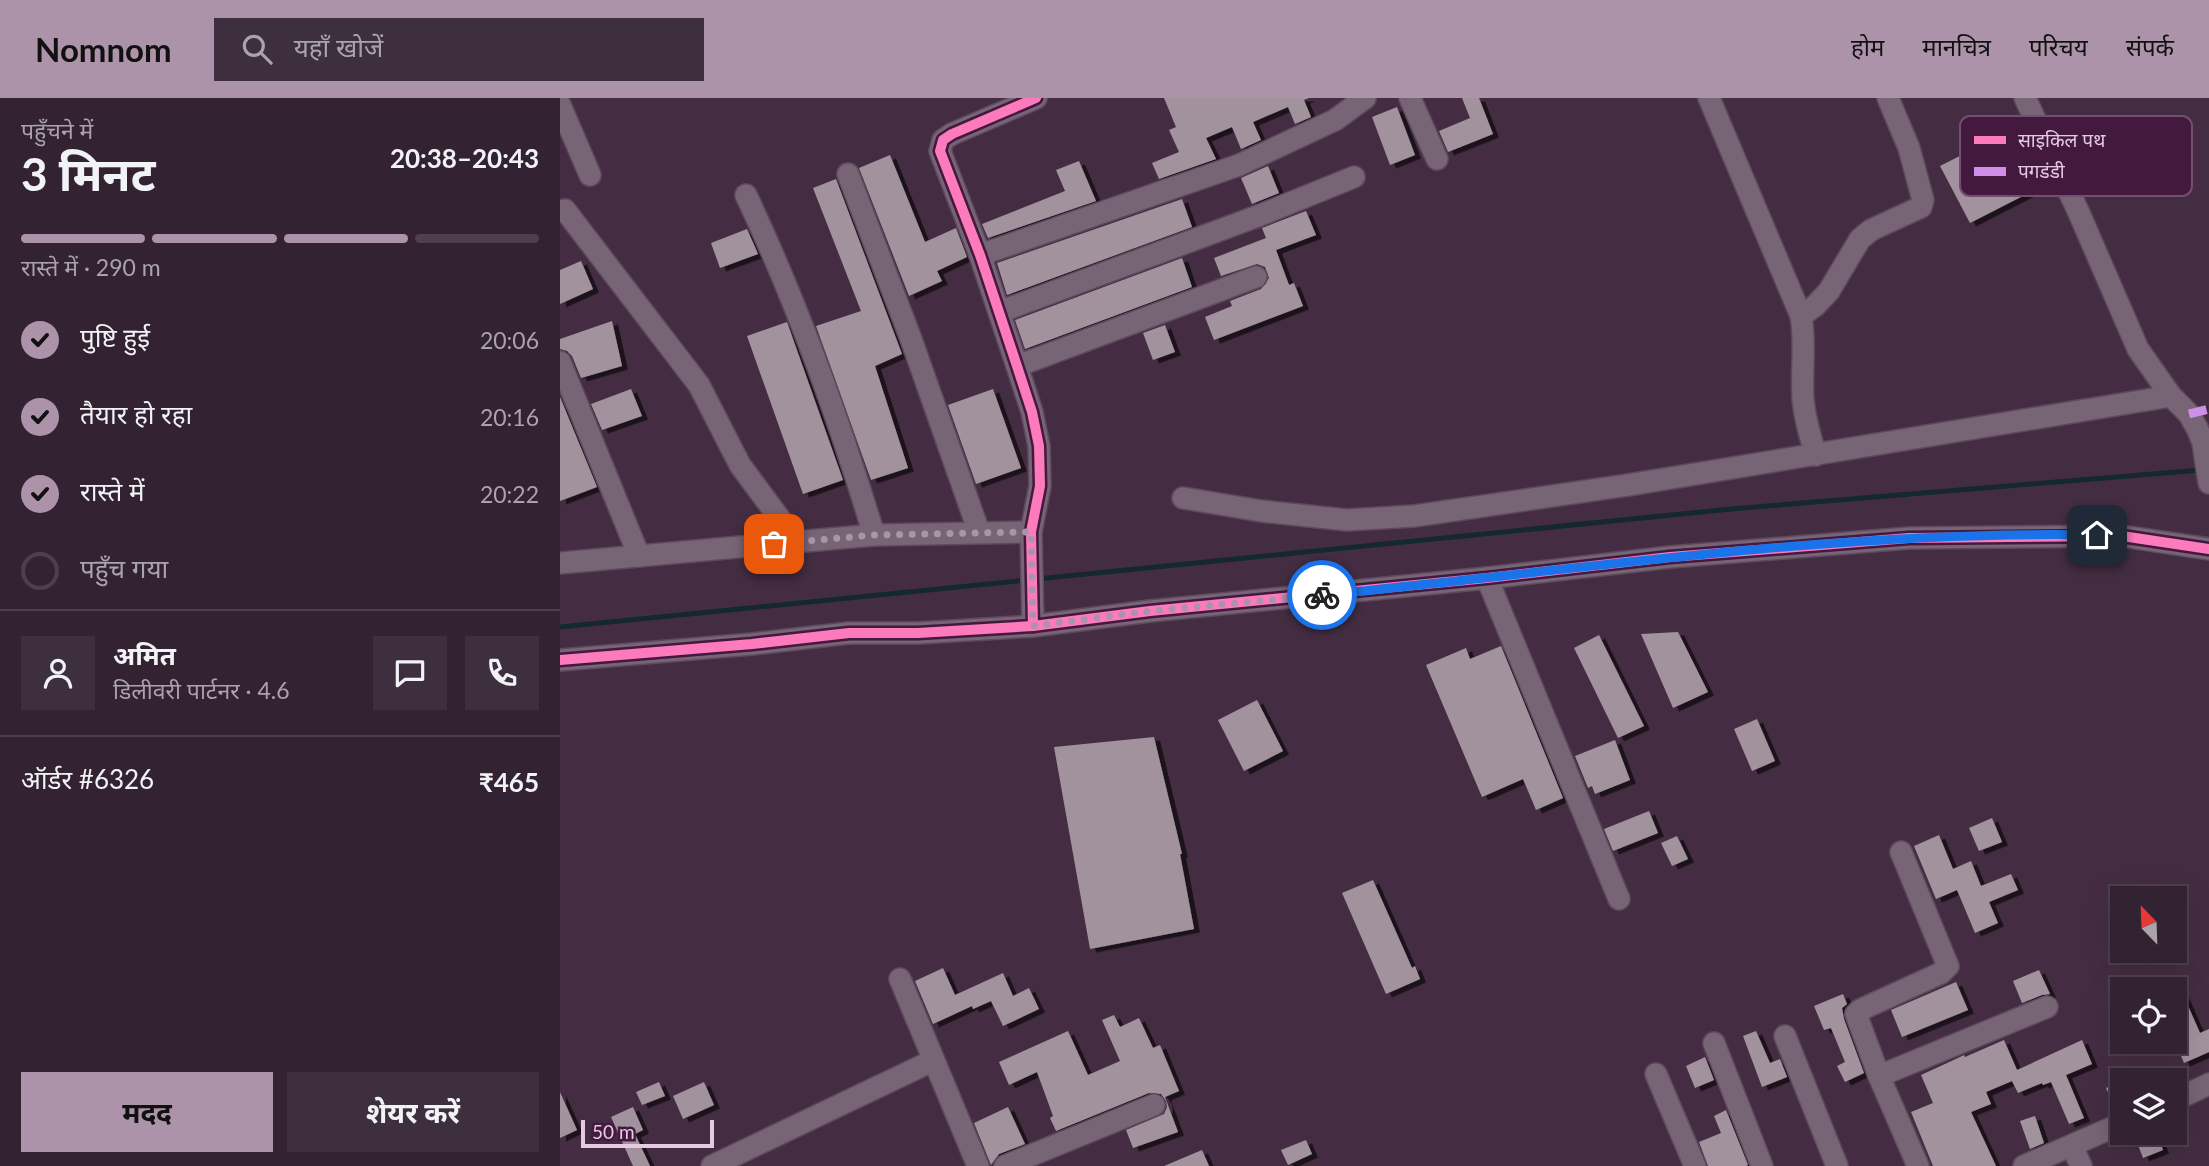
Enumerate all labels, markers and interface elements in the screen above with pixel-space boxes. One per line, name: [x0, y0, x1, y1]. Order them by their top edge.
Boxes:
search box: [214, 18, 704, 81]
text: Nomnom: [35, 29, 172, 69]
icon: search: [238, 30, 276, 68]
text: यहाँ खोजें: [294, 31, 383, 63]
text: होम: [1851, 32, 1884, 61]
text: मानचित्र: [1922, 32, 1991, 61]
text: परिचय: [2029, 32, 2088, 61]
text: संपर्क: [2126, 32, 2174, 61]
text: पहुँचने में: [21, 116, 93, 144]
legend: [1960, 116, 2192, 196]
text: साइकिल पथ: [2018, 128, 2106, 151]
text: 20:38–20:43: [390, 142, 539, 174]
text: 3 मिनट: [21, 146, 155, 201]
text: पगडंडी: [2018, 159, 2066, 182]
text: रास्ते में · 290 m: [21, 253, 161, 281]
icon: check: [21, 321, 59, 359]
text: पुष्टि हुई: [80, 321, 150, 353]
text: 20:06: [480, 326, 539, 354]
icon: check: [21, 398, 59, 436]
text: तैयार हो रहा: [80, 398, 192, 430]
text: 20:16: [480, 403, 539, 431]
icon: check: [21, 475, 59, 513]
text: रास्ते में: [80, 475, 145, 507]
text: 20:22: [480, 480, 539, 508]
pin: [2067, 505, 2127, 565]
pin: [744, 514, 804, 574]
icon: home: [2078, 516, 2116, 554]
icon: bag: [755, 525, 793, 563]
text: पहुँच गया: [80, 552, 168, 584]
courier: [1287, 560, 1357, 630]
icon: bike: [1303, 576, 1341, 614]
button: person: [21, 636, 95, 710]
button: chat: [373, 636, 447, 710]
button: phone: [465, 636, 539, 710]
text: अमित: [113, 639, 176, 671]
text: डिलीवरी पार्टनर · 4.6: [113, 676, 290, 704]
text: ऑर्डर #6326: [21, 763, 154, 795]
text: ₹465: [479, 766, 539, 798]
north arrow: [2110, 886, 2188, 962]
map controls: [2110, 886, 2187, 1145]
button: locate: [2110, 977, 2187, 1054]
button: layers: [2110, 1068, 2187, 1145]
button: मदद: [21, 1072, 273, 1152]
button: शेयर करें: [287, 1072, 539, 1152]
scale bar: [581, 1117, 714, 1149]
text: 50 m: [592, 1120, 635, 1143]

